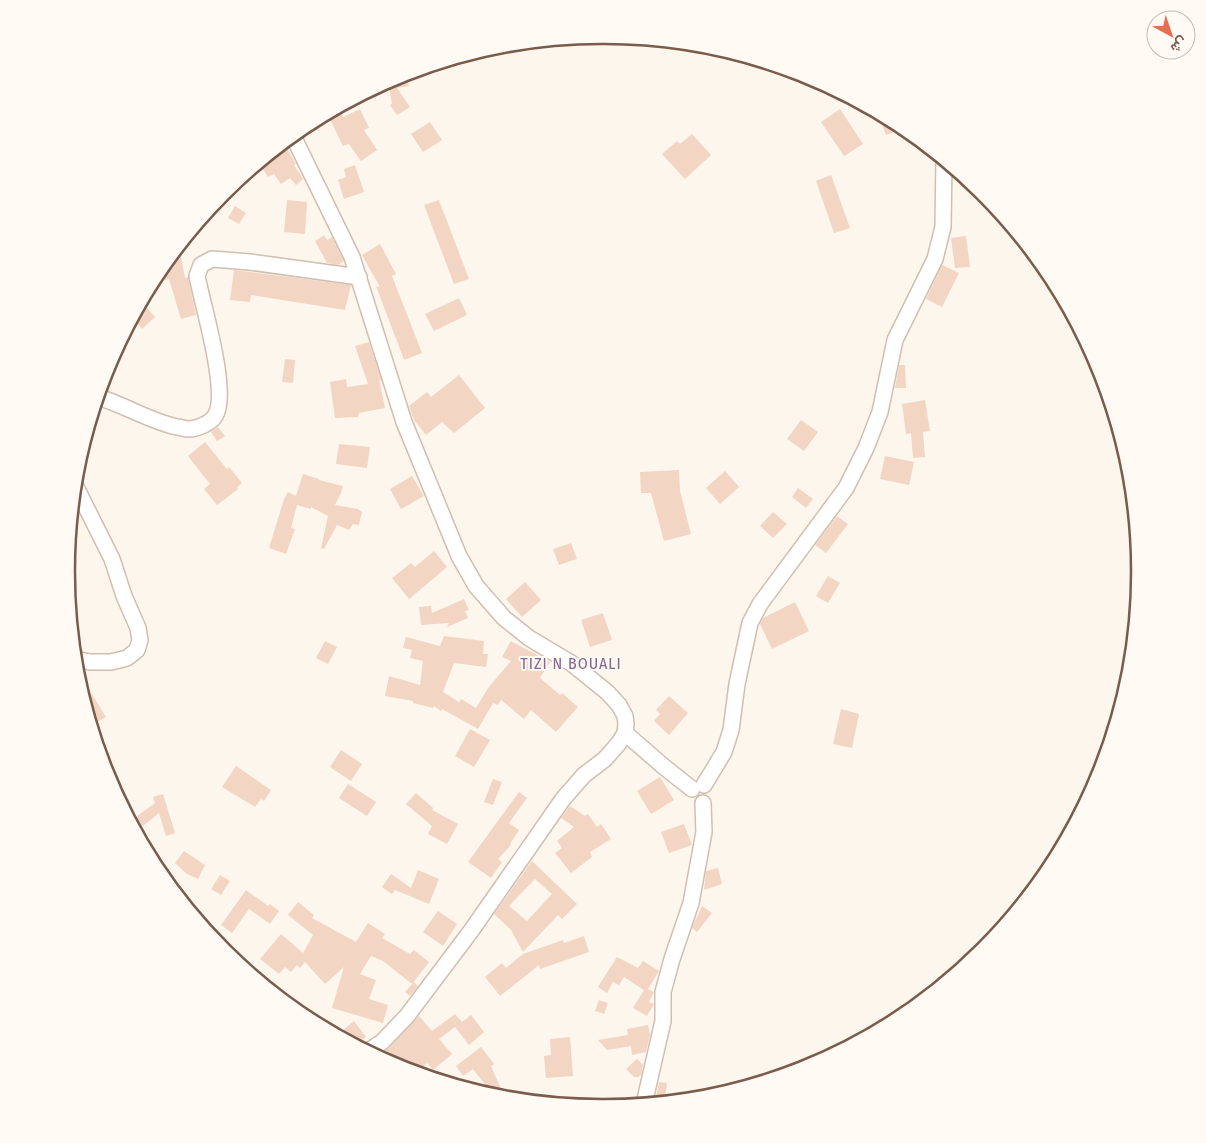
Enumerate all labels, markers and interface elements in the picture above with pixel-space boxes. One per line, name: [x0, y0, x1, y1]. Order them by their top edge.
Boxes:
north arrow: [1146, 10, 1196, 60]
text: ش: [1167, 33, 1191, 57]
district label: TIZI N BOUALI: [520, 654, 622, 673]

